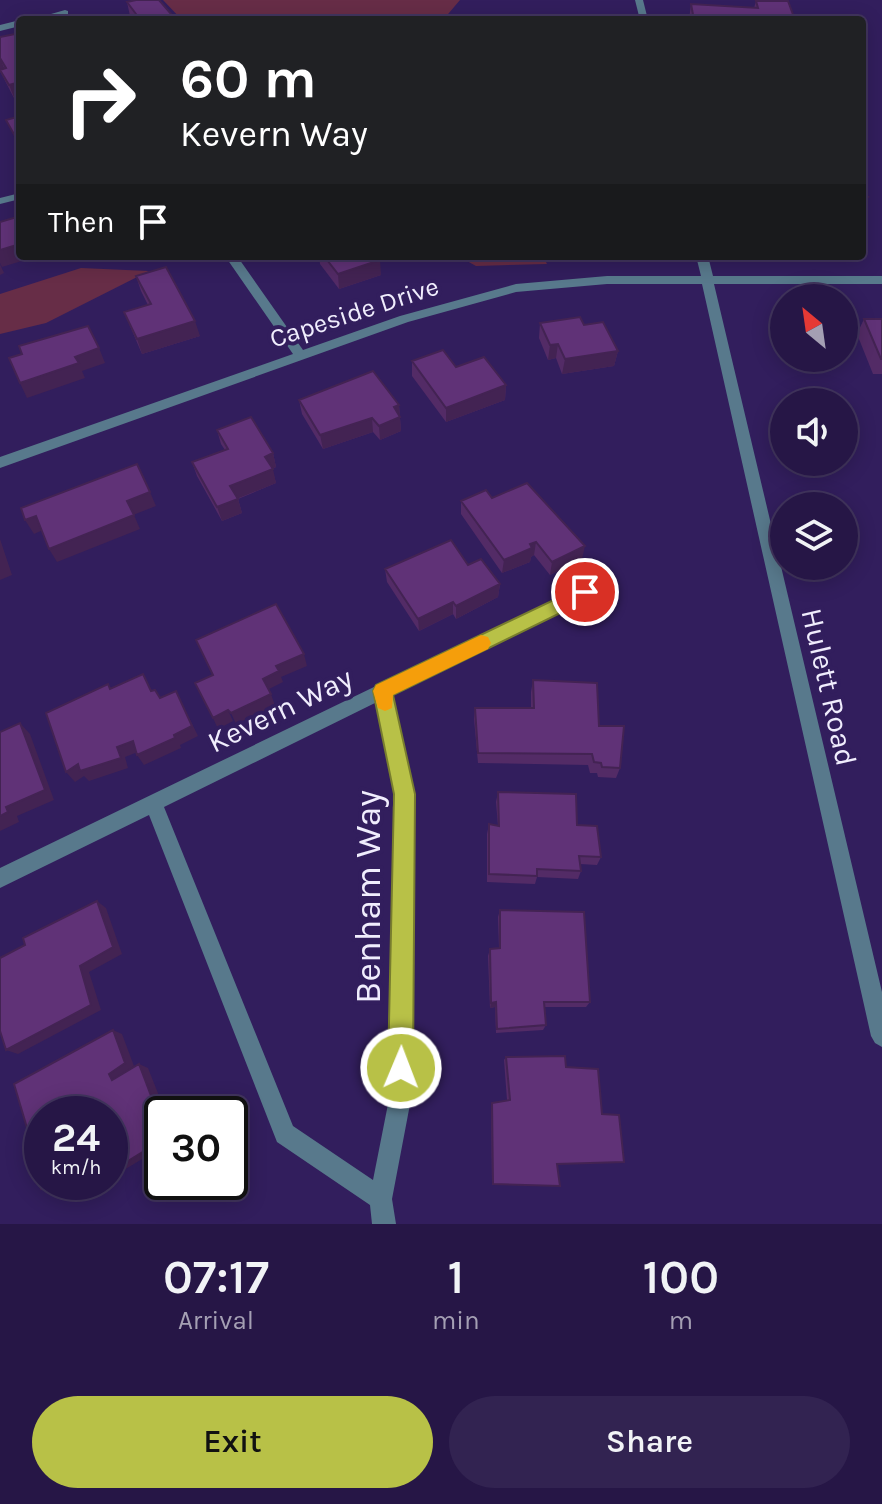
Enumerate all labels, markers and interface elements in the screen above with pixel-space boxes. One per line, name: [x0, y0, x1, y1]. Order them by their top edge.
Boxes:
text: 60 m: [180, 46, 317, 111]
icon: right: [48, 48, 152, 152]
text: Kevern Way: [180, 113, 368, 155]
icon: arrive: [131, 200, 175, 244]
text: Then: [48, 204, 115, 240]
street label: Capeside Drive: [266, 271, 443, 354]
north arrow: [770, 284, 858, 372]
map controls: [770, 284, 858, 580]
button: sound: [770, 388, 858, 476]
button: layers: [770, 492, 858, 580]
pin: [551, 558, 619, 626]
icon: arrive: [563, 570, 607, 614]
street label: Hulett Road: [793, 605, 865, 769]
street label: Kevern Way: [202, 659, 358, 760]
street label: Benham Way: [347, 790, 389, 1004]
position arrow: [359, 1026, 443, 1110]
speed limit sign: 30: [144, 1096, 248, 1200]
text: 24: [52, 1114, 100, 1161]
text: km/h: [51, 1156, 101, 1179]
text: 07:17: [163, 1249, 269, 1305]
text: 1: [447, 1249, 464, 1305]
text: 100: [643, 1249, 719, 1305]
text: Arrival: [178, 1305, 254, 1336]
text: min: [432, 1305, 480, 1336]
text: m: [669, 1305, 693, 1336]
button: Exit: [32, 1396, 433, 1488]
button: Share: [449, 1396, 850, 1488]

